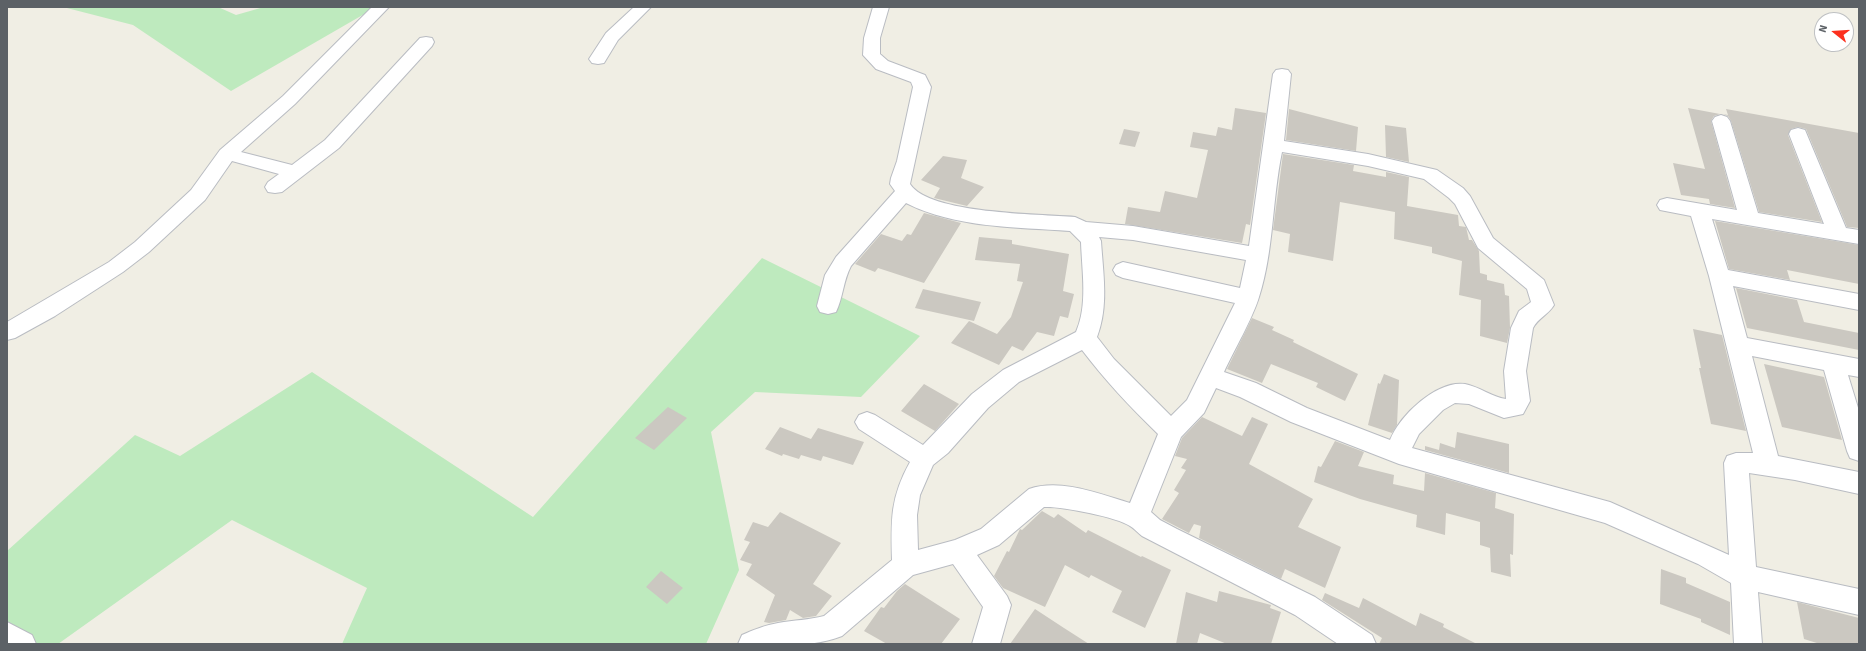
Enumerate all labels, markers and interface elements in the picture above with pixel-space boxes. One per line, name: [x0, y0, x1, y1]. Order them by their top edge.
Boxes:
north arrow: [1814, 12, 1854, 52]
text: N: [1815, 23, 1831, 34]

